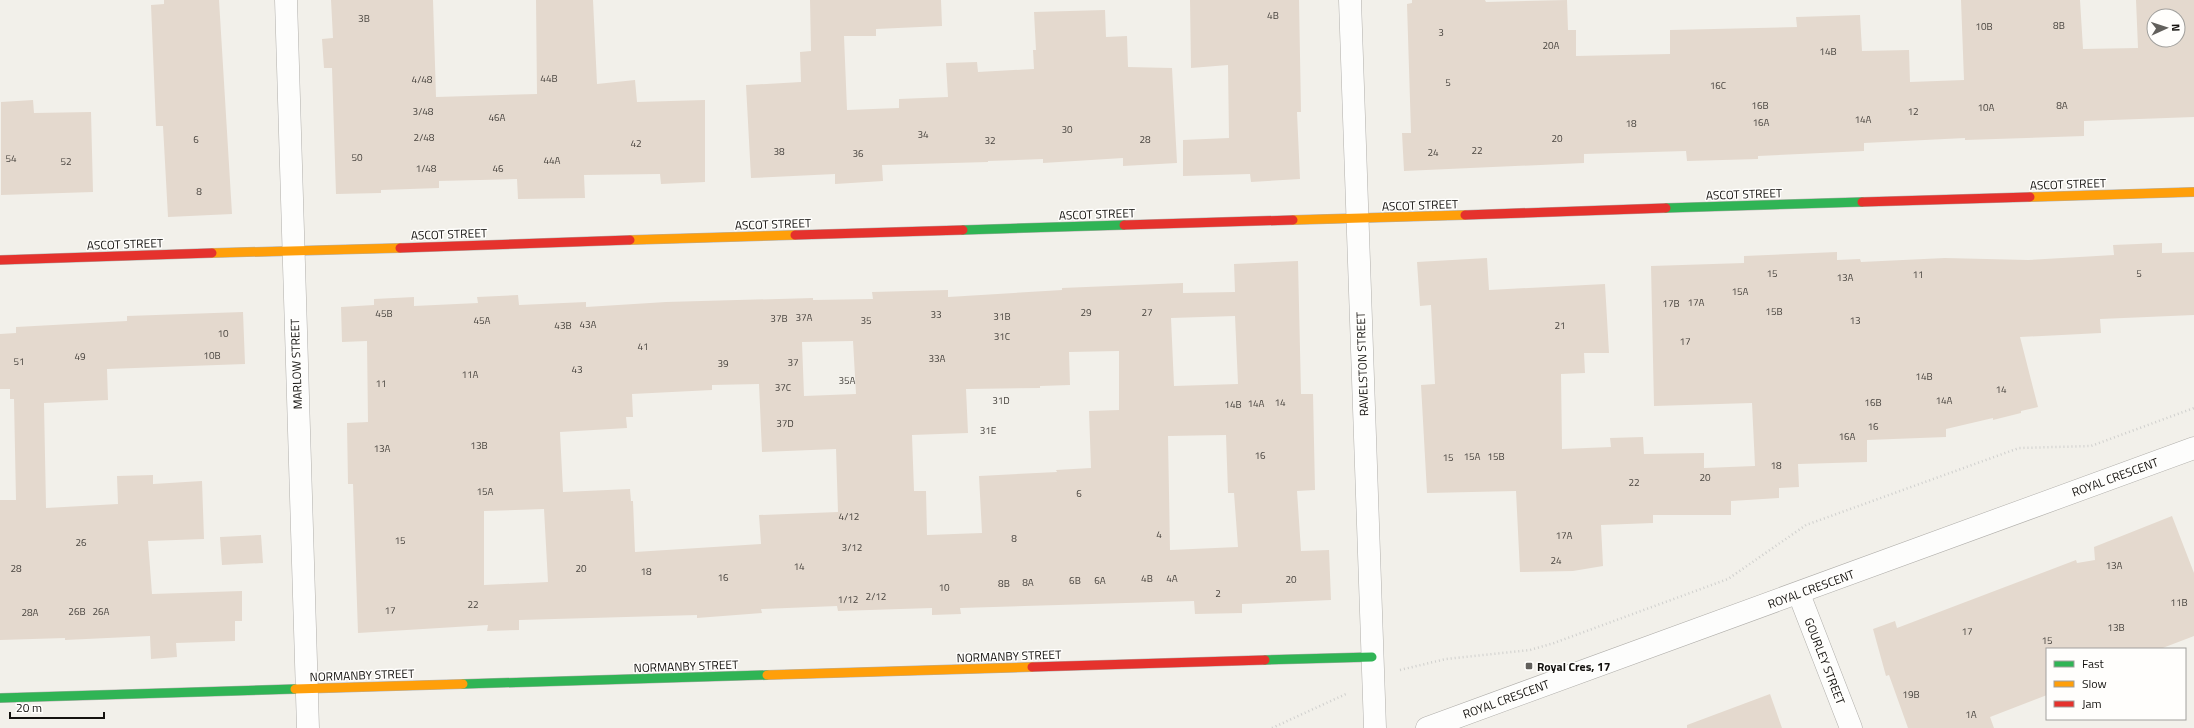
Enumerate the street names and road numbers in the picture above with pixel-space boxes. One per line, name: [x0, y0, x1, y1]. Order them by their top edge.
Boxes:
street label: ASCOT STREET: [2029, 173, 2107, 195]
street label: ASCOT STREET: [1705, 183, 1783, 205]
street label: ASCOT STREET: [1381, 194, 1459, 216]
street label: ASCOT STREET: [1058, 203, 1136, 225]
street label: ASCOT STREET: [734, 213, 812, 235]
street label: ASCOT STREET: [410, 223, 488, 245]
street label: ASCOT STREET: [86, 233, 164, 255]
street label: RAVELSTON STREET: [1351, 311, 1373, 417]
street label: MARLOW STREET: [285, 317, 307, 410]
street label: ROYAL CRESCENT: [2069, 452, 2162, 501]
street label: ROYAL CRESCENT: [1765, 564, 1858, 613]
street label: GOURLEY STREET: [1800, 615, 1851, 708]
street label: NORMANBY STREET: [956, 645, 1062, 667]
street label: NORMANBY STREET: [633, 655, 739, 677]
street label: NORMANBY STREET: [309, 664, 415, 686]
street label: ROYAL CRESCENT: [1460, 674, 1553, 723]

